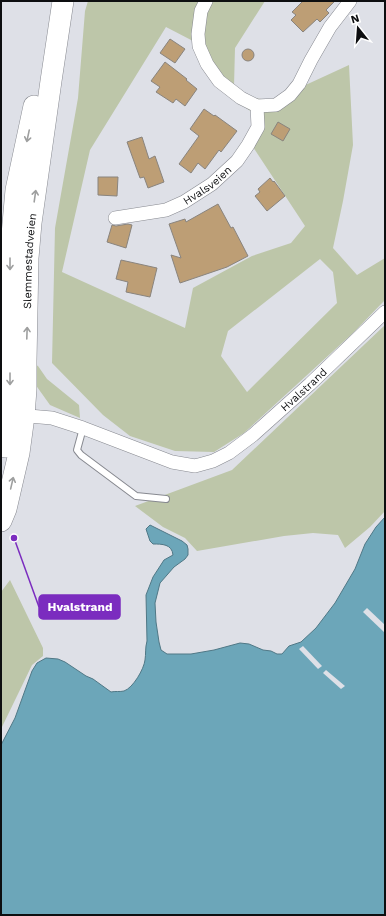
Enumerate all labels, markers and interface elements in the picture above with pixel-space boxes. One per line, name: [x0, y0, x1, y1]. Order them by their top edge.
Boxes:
north arrow: [338, 8, 378, 48]
text: N: [349, 12, 361, 26]
one-way arrow: [24, 129, 32, 142]
street label: Hvalsveien: [181, 163, 234, 207]
one-way arrow: [31, 190, 39, 203]
street label: Slemmestadveien: [21, 212, 39, 309]
one-way arrow: [6, 257, 14, 270]
one-way arrow: [23, 327, 31, 340]
street label: Hvalstrand: [278, 365, 329, 414]
one-way arrow: [6, 372, 14, 385]
one-way arrow: [9, 477, 17, 490]
callout: Hvalstrand: [39, 595, 120, 619]
text: Hvalstrand: [47, 600, 113, 614]

